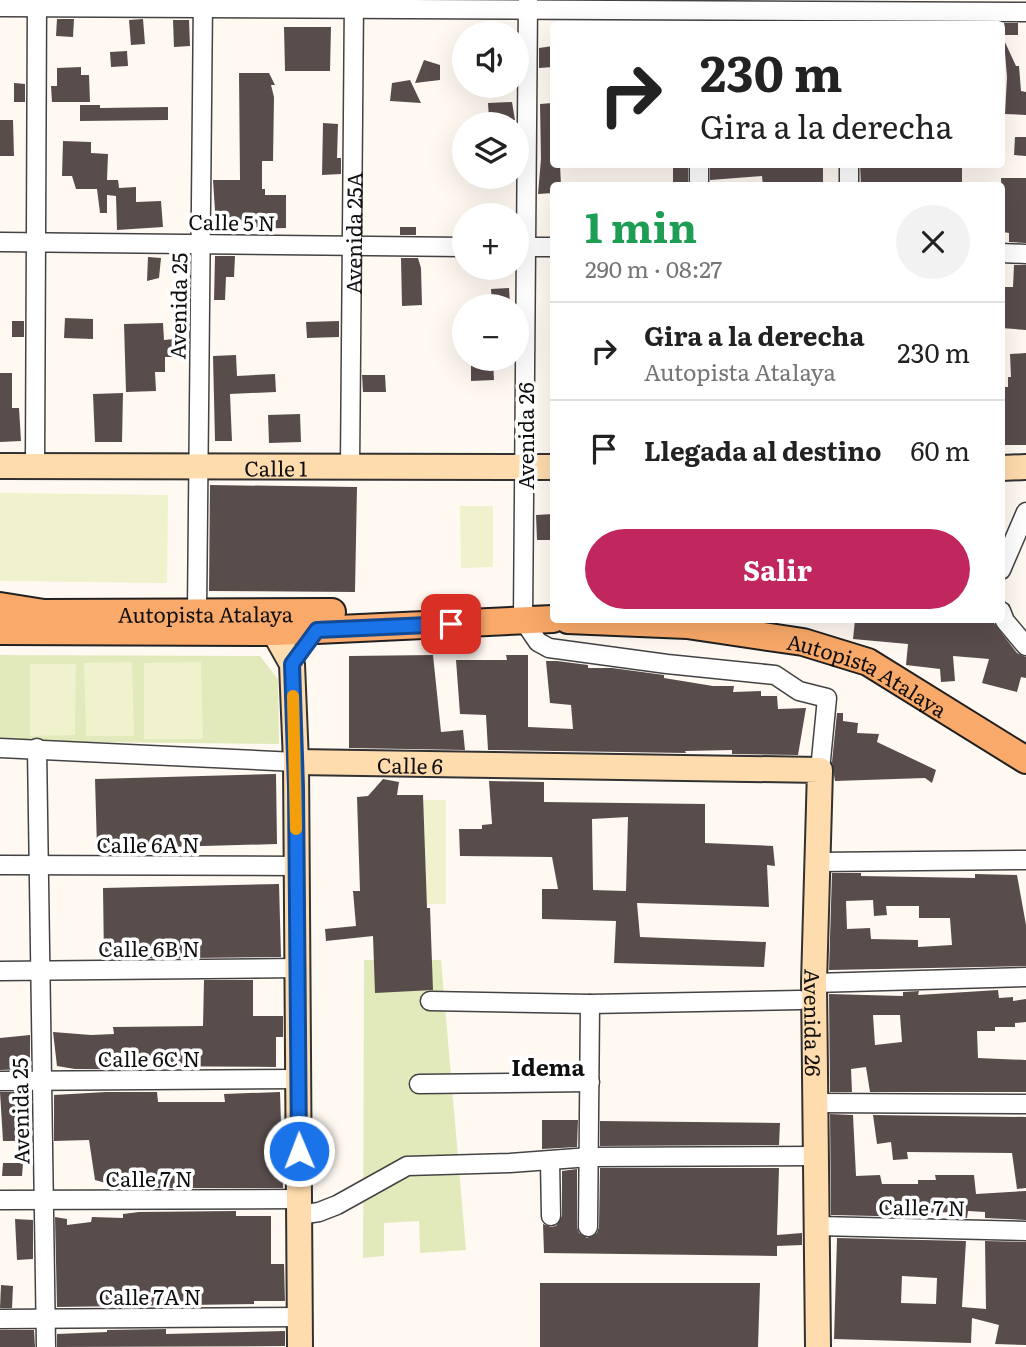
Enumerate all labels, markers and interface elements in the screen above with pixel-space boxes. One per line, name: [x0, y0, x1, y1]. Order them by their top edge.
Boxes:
map controls: [452, 21, 529, 371]
button: sound: [452, 21, 529, 98]
text: 230 m: [700, 34, 843, 107]
icon: right: [585, 49, 676, 140]
text: Gira a la derecha: [700, 101, 953, 149]
button: layers: [452, 112, 529, 189]
street label: Avenida 25A: [336, 171, 368, 294]
text: 1 min: [585, 194, 697, 256]
button: +: [452, 203, 529, 280]
street label: Calle 5 N: [188, 205, 276, 237]
button: close: [896, 205, 970, 279]
text: 290 m · 08:27: [585, 251, 722, 285]
street label: Avenida 25: [161, 252, 193, 360]
button: −: [452, 294, 529, 371]
text: Gira a la derecha: [644, 315, 864, 354]
icon: right: [585, 332, 623, 370]
text: 230 m: [897, 332, 970, 371]
text: Autopista Atalaya: [644, 354, 836, 388]
street label: Avenida 26: [509, 382, 540, 490]
icon: arrive: [585, 430, 623, 468]
text: Llegada al destino: [644, 430, 881, 469]
text: 60 m: [911, 430, 970, 469]
street label: Calle 1: [244, 451, 308, 482]
button: Salir: [585, 529, 970, 609]
pin: [421, 594, 481, 654]
street label: Autopista Atalaya: [118, 597, 294, 628]
icon: arrive: [432, 605, 470, 643]
street label: Autopista Atalaya: [785, 624, 954, 724]
street label: Calle 6: [377, 748, 443, 780]
street label: Calle 6A N: [96, 828, 200, 859]
street label: Calle 6B N: [98, 932, 200, 963]
street label: Avenida 26: [798, 969, 831, 1077]
street label: Calle 6C N: [98, 1042, 200, 1073]
district label: Idema: [511, 1049, 585, 1083]
street label: Avenida 25: [3, 1057, 35, 1165]
position arrow: [262, 1114, 336, 1188]
street label: Calle 7 N: [105, 1162, 193, 1193]
street label: Calle 7 N: [878, 1190, 966, 1222]
street label: Calle 7A N: [99, 1280, 201, 1311]

